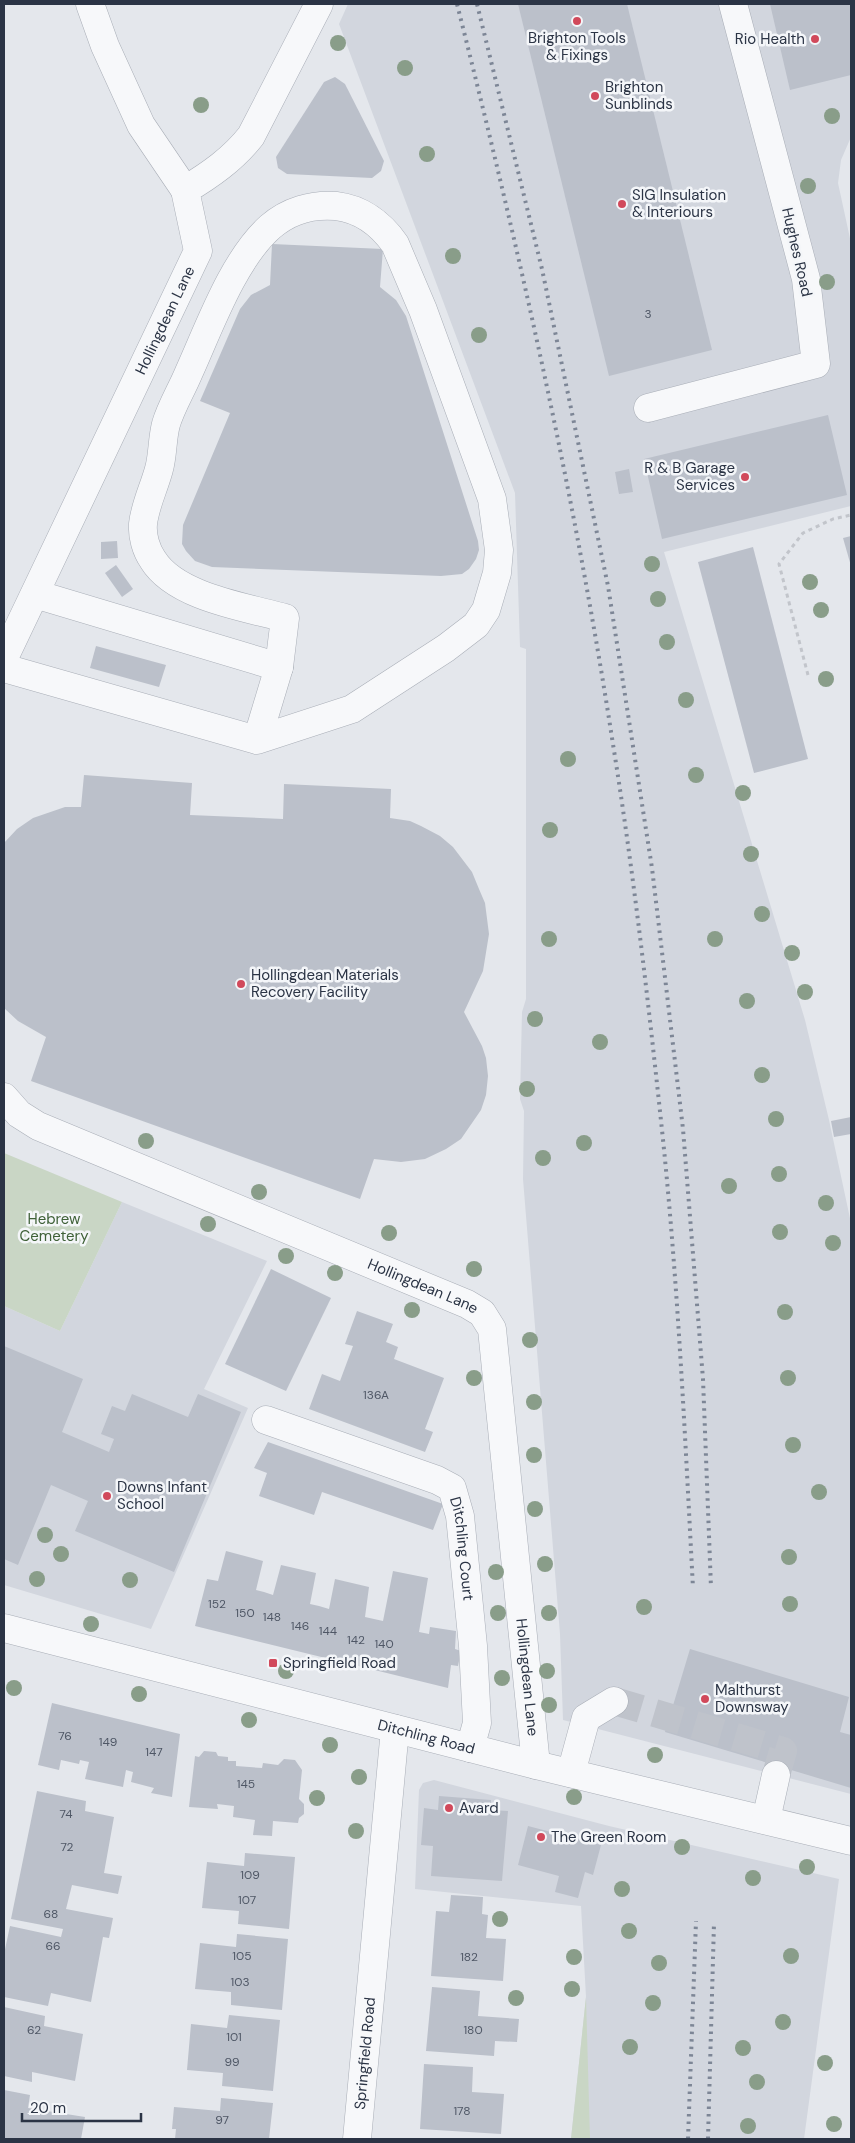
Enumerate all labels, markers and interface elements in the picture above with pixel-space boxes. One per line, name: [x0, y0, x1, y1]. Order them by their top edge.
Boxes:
marker: Brighton Tools & Fixings: [571, 15, 583, 27]
place label: Brighton Tools & Fixings: [528, 28, 626, 65]
place label: Rio Health: [735, 29, 805, 49]
marker: Rio Health: [809, 33, 821, 45]
place label: Brighton Sunblinds: [605, 77, 673, 114]
marker: Brighton Sunblinds: [589, 90, 601, 102]
place label: SIG Insulation & Interiours: [632, 185, 726, 222]
marker: SIG Insulation & Interiours: [616, 198, 628, 210]
street label: Hughes Road: [777, 206, 817, 298]
street label: Hollingdean Lane: [130, 263, 199, 378]
house number: 3: [644, 306, 652, 322]
place label: R & B Garage Services: [644, 458, 735, 495]
marker: R & B Garage Services: [739, 471, 751, 483]
place label: Hollingdean Materials Recovery Facility: [251, 965, 399, 1002]
marker: Hollingdean Materials Recovery Facility: [235, 978, 247, 990]
park label: Hebrew Cemetery: [20, 1209, 89, 1246]
street label: Hollingdean Lane: [365, 1254, 482, 1318]
house number: 136A: [363, 1387, 389, 1403]
place label: Downs Infant School: [117, 1477, 207, 1514]
marker: Downs Infant School: [101, 1490, 113, 1502]
street label: Ditchling Court: [445, 1494, 478, 1602]
house number: 152: [208, 1596, 226, 1612]
house number: 150: [235, 1605, 255, 1621]
house number: 148: [263, 1609, 281, 1625]
street label: Hollingdean Lane: [511, 1617, 543, 1737]
house number: 146: [291, 1618, 309, 1634]
house number: 144: [319, 1623, 337, 1639]
house number: 142: [347, 1632, 365, 1648]
house number: 140: [374, 1636, 394, 1652]
place label: Springfield Road: [283, 1653, 396, 1673]
marker: Springfield Road: [267, 1657, 279, 1669]
place label: Malthurst Downsway: [715, 1680, 789, 1717]
marker: Malthurst Downsway: [699, 1693, 711, 1705]
street label: Ditchling Road: [375, 1715, 477, 1759]
house number: 76: [58, 1728, 72, 1744]
house number: 149: [99, 1734, 117, 1750]
house number: 147: [145, 1744, 163, 1760]
house number: 145: [237, 1776, 255, 1792]
place label: Avard: [459, 1798, 499, 1818]
marker: Avard: [443, 1802, 455, 1814]
house number: 74: [60, 1806, 72, 1822]
place label: The Green Room: [551, 1827, 666, 1847]
marker: The Green Room: [535, 1831, 547, 1843]
house number: 72: [60, 1839, 74, 1855]
house number: 109: [240, 1867, 260, 1883]
house number: 107: [238, 1892, 256, 1908]
house number: 68: [44, 1906, 58, 1922]
house number: 66: [45, 1938, 61, 1954]
house number: 105: [232, 1948, 252, 1964]
house number: 182: [460, 1949, 478, 1965]
house number: 103: [230, 1974, 250, 1990]
street label: Springfield Road: [350, 1996, 380, 2111]
house number: 62: [27, 2022, 41, 2038]
house number: 180: [463, 2022, 483, 2038]
house number: 101: [226, 2029, 242, 2045]
house number: 99: [224, 2054, 240, 2070]
scale bar: [22, 2090, 141, 2122]
text: 20 m: [30, 2098, 66, 2118]
house number: 178: [453, 2103, 471, 2119]
house number: 97: [215, 2112, 229, 2128]

